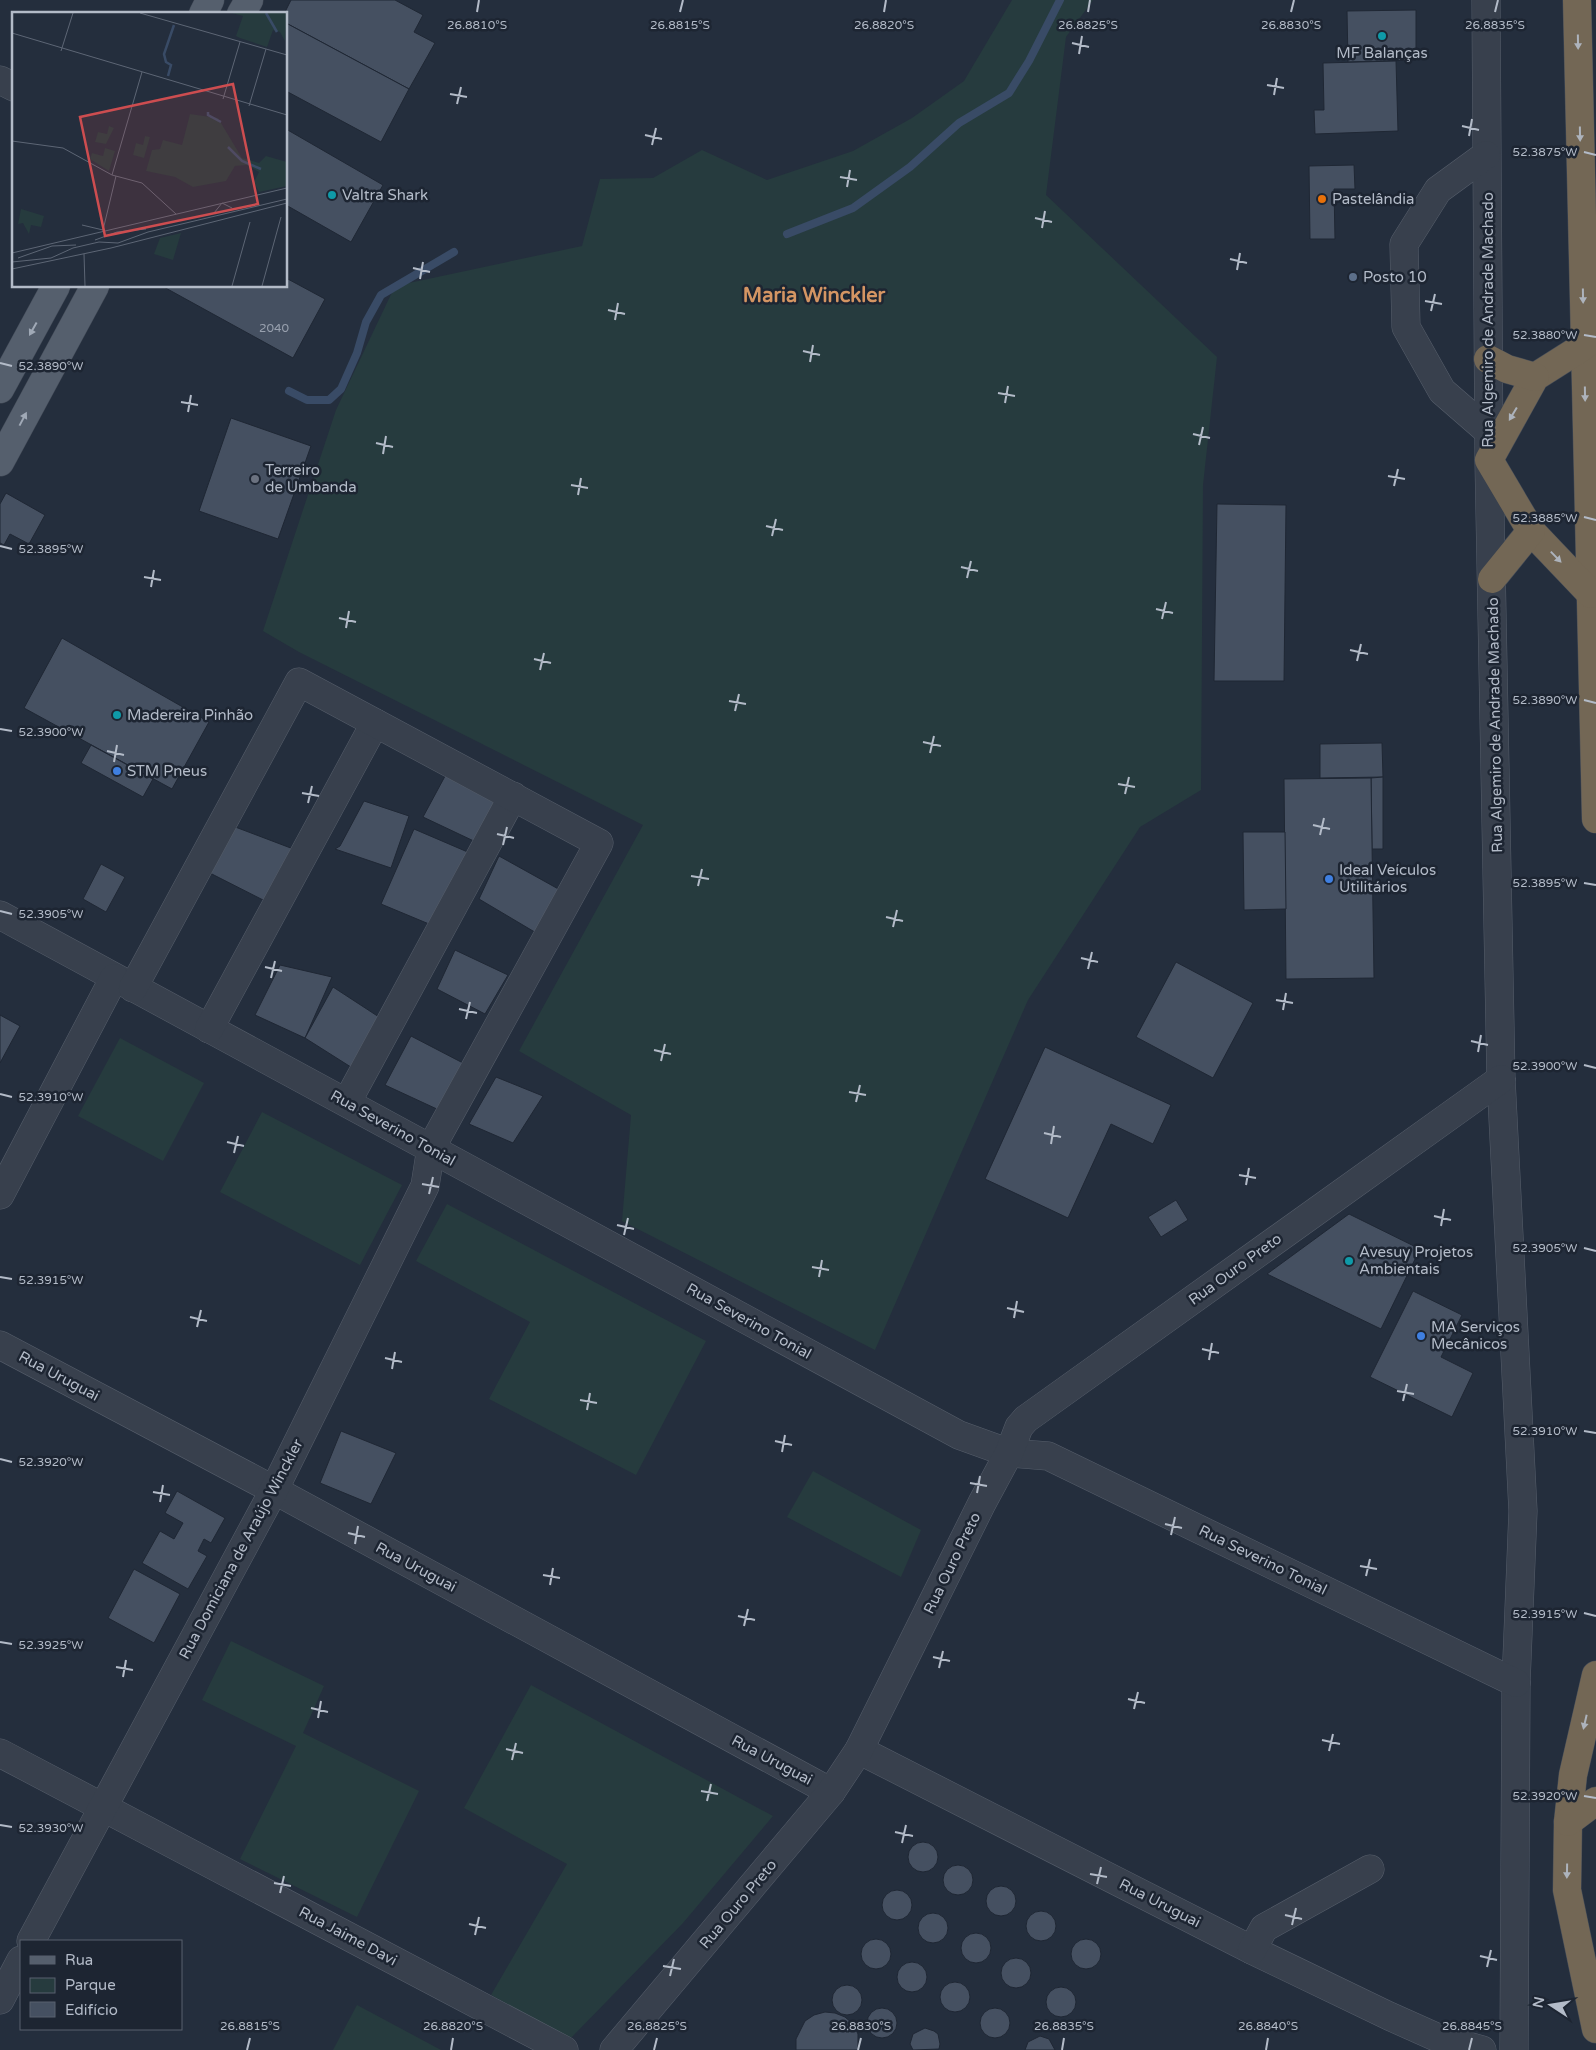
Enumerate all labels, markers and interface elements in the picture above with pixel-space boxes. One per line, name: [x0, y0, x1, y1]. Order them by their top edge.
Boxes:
inset map: [12, 12, 288, 288]
text: 26.8810°S: [447, 18, 507, 32]
text: 26.8815°S: [650, 18, 710, 32]
text: 26.8820°S: [854, 18, 914, 32]
text: 26.8825°S: [1058, 18, 1118, 32]
text: 26.8830°S: [1261, 18, 1321, 32]
text: 26.8835°S: [1465, 18, 1525, 32]
marker: MF Balanças: [1376, 30, 1388, 42]
one-way arrow: [1575, 35, 1583, 51]
place label: MF Balanças: [1336, 44, 1428, 62]
one-way arrow: [1576, 126, 1584, 142]
text: 52.3875°W: [1513, 145, 1577, 159]
place label: Valtra Shark: [342, 186, 428, 204]
marker: Valtra Shark: [326, 189, 338, 201]
place label: Pastelândia: [1332, 190, 1414, 208]
street label: Rua Algemiro de Andrade Machado: [1479, 192, 1497, 448]
marker: Pastelândia: [1316, 193, 1328, 205]
place label: Posto 10: [1363, 268, 1427, 286]
marker: Posto 10: [1347, 271, 1359, 283]
district label: Maria Winckler: [743, 284, 886, 308]
one-way arrow: [1579, 288, 1587, 304]
house number: 2040: [259, 321, 290, 335]
one-way arrow: [29, 322, 37, 336]
text: 52.3880°W: [1512, 328, 1578, 342]
text: 52.3890°W: [18, 359, 84, 373]
one-way arrow: [1582, 387, 1590, 403]
one-way arrow: [1509, 408, 1518, 421]
one-way arrow: [19, 412, 27, 426]
place label: Terreiro de Umbanda: [265, 461, 357, 496]
marker: Terreiro de Umbanda: [249, 473, 261, 485]
text: 52.3885°W: [1513, 511, 1577, 525]
text: 52.3895°W: [19, 542, 83, 556]
one-way arrow: [1550, 551, 1562, 563]
street label: Rua Algemiro de Andrade Machado: [1484, 597, 1506, 853]
text: 52.3890°W: [1512, 693, 1578, 707]
place label: Madereira Pinhão: [127, 706, 253, 724]
marker: Madereira Pinhão: [111, 709, 123, 721]
text: 52.3900°W: [18, 725, 84, 739]
place label: STM Pneus: [127, 762, 207, 780]
marker: STM Pneus: [111, 765, 123, 777]
place label: Ideal Veículos Utilitários: [1339, 861, 1436, 896]
marker: Ideal Veículos Utilitários: [1323, 873, 1335, 885]
text: 52.3895°W: [1513, 876, 1577, 890]
text: 52.3905°W: [19, 907, 83, 921]
text: 52.3900°W: [1512, 1059, 1578, 1073]
street label: Rua Severino Tonial: [327, 1086, 459, 1170]
text: 52.3910°W: [18, 1090, 84, 1104]
street label: Rua Ouro Preto: [1185, 1229, 1285, 1309]
text: 52.3905°W: [1513, 1241, 1577, 1255]
place label: Avesuy Projetos Ambientais: [1359, 1243, 1473, 1278]
marker: Avesuy Projetos Ambientais: [1343, 1255, 1355, 1267]
text: 52.3915°W: [19, 1273, 83, 1287]
street label: Rua Severino Tonial: [683, 1279, 815, 1363]
place label: MA Serviços Mecânicos: [1431, 1318, 1520, 1353]
marker: MA Serviços Mecânicos: [1415, 1330, 1427, 1342]
street label: Rua Uruguai: [16, 1347, 102, 1405]
text: 52.3910°W: [1512, 1424, 1578, 1438]
street label: Rua Domiciana de Araújo Winckler: [175, 1436, 307, 1662]
text: 52.3920°W: [18, 1455, 84, 1469]
street label: Rua Ouro Preto: [920, 1509, 984, 1617]
street label: Rua Severino Tonial: [1196, 1521, 1330, 1599]
street label: Rua Uruguai: [373, 1538, 459, 1596]
text: 52.3915°W: [1513, 1607, 1577, 1621]
text: 52.3925°W: [19, 1638, 83, 1652]
one-way arrow: [1581, 1715, 1589, 1730]
street label: Rua Uruguai: [729, 1731, 815, 1789]
text: 52.3920°W: [1512, 1789, 1578, 1803]
text: 52.3930°W: [18, 1821, 84, 1835]
street label: Rua Ouro Preto: [696, 1856, 780, 1952]
one-way arrow: [1563, 1863, 1571, 1879]
street label: Rua Uruguai: [1116, 1875, 1204, 1931]
street label: Rua Jaime Davi: [296, 1903, 400, 1969]
legend: [20, 1940, 182, 2030]
text: Rua: [65, 1951, 93, 1969]
text: Parque: [65, 1976, 116, 1994]
north arrow: [1526, 1980, 1576, 2030]
text: N: [1529, 1995, 1548, 2010]
text: Edifício: [65, 2001, 118, 2019]
text: 26.8815°S: [220, 2019, 280, 2033]
text: 26.8820°S: [423, 2019, 483, 2033]
text: 26.8825°S: [627, 2019, 687, 2033]
text: 26.8830°S: [831, 2019, 891, 2033]
text: 26.8835°S: [1034, 2019, 1094, 2033]
text: 26.8840°S: [1238, 2019, 1298, 2033]
text: 26.8845°S: [1442, 2019, 1502, 2033]

